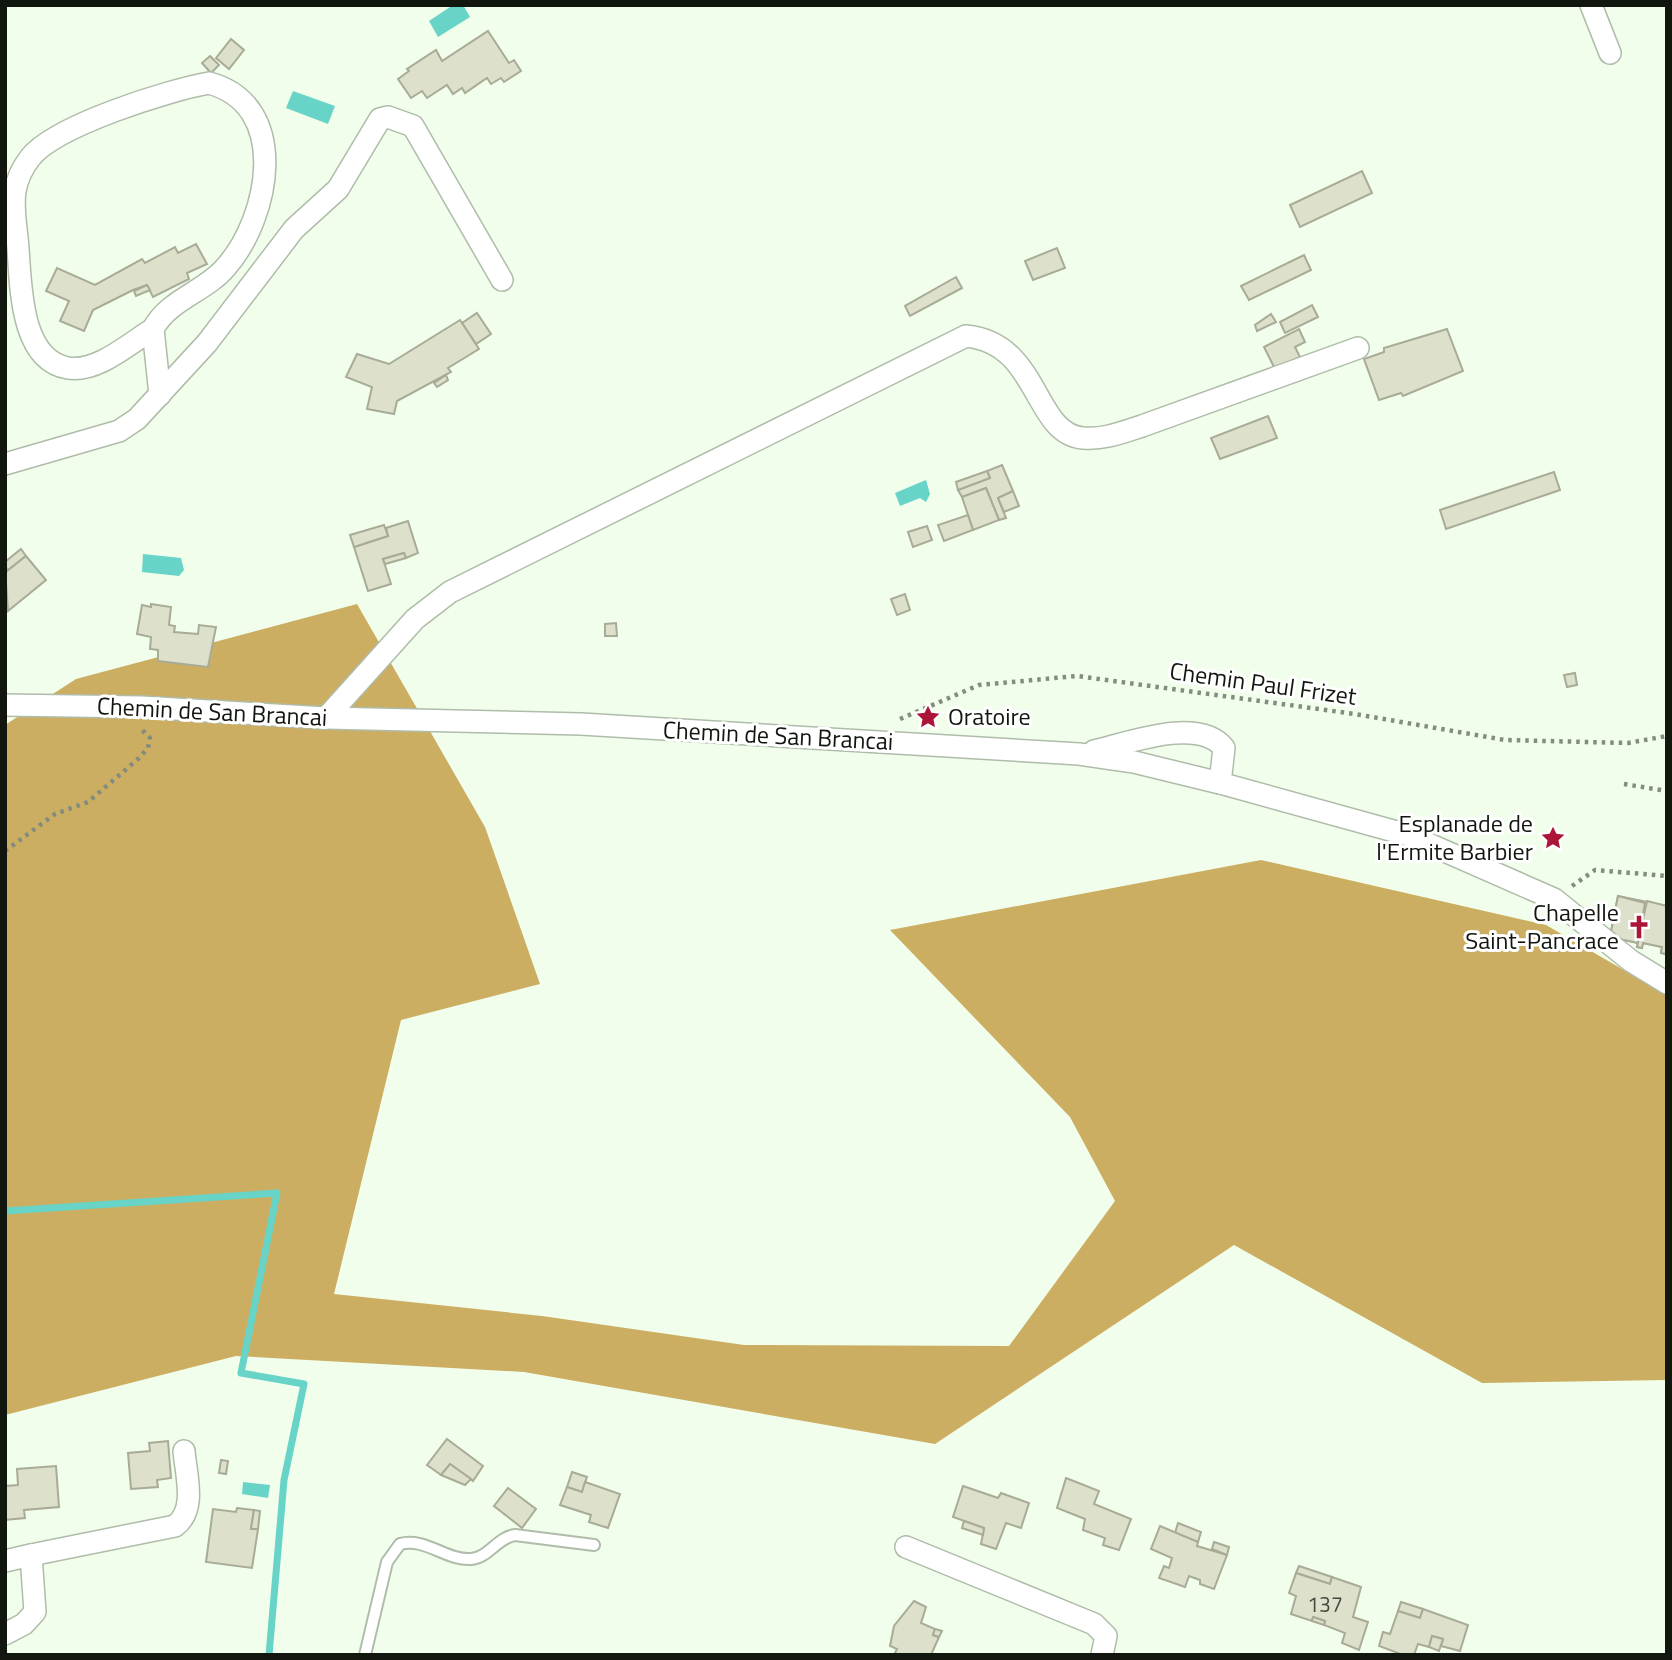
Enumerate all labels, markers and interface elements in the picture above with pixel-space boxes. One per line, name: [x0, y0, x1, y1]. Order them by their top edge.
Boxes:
street label: Chemin Paul Frizet: [1167, 652, 1359, 714]
street label: Chemin de San Brancai: [96, 687, 328, 735]
place label: Oratoire: [948, 698, 1031, 734]
place icon: Oratoire: [914, 703, 942, 731]
street label: Chemin de San Brancai: [662, 711, 894, 759]
place label: Esplanade de l'Ermite Barbier: [1376, 805, 1533, 869]
place icon: Esplanade de l'Ermite Barbier: [1539, 824, 1567, 852]
place label: Chapelle Saint-Pancrace: [1465, 894, 1619, 958]
church icon: Chapelle Saint-Pancrace: [1625, 913, 1653, 941]
house number: 137: [1307, 1588, 1343, 1620]

